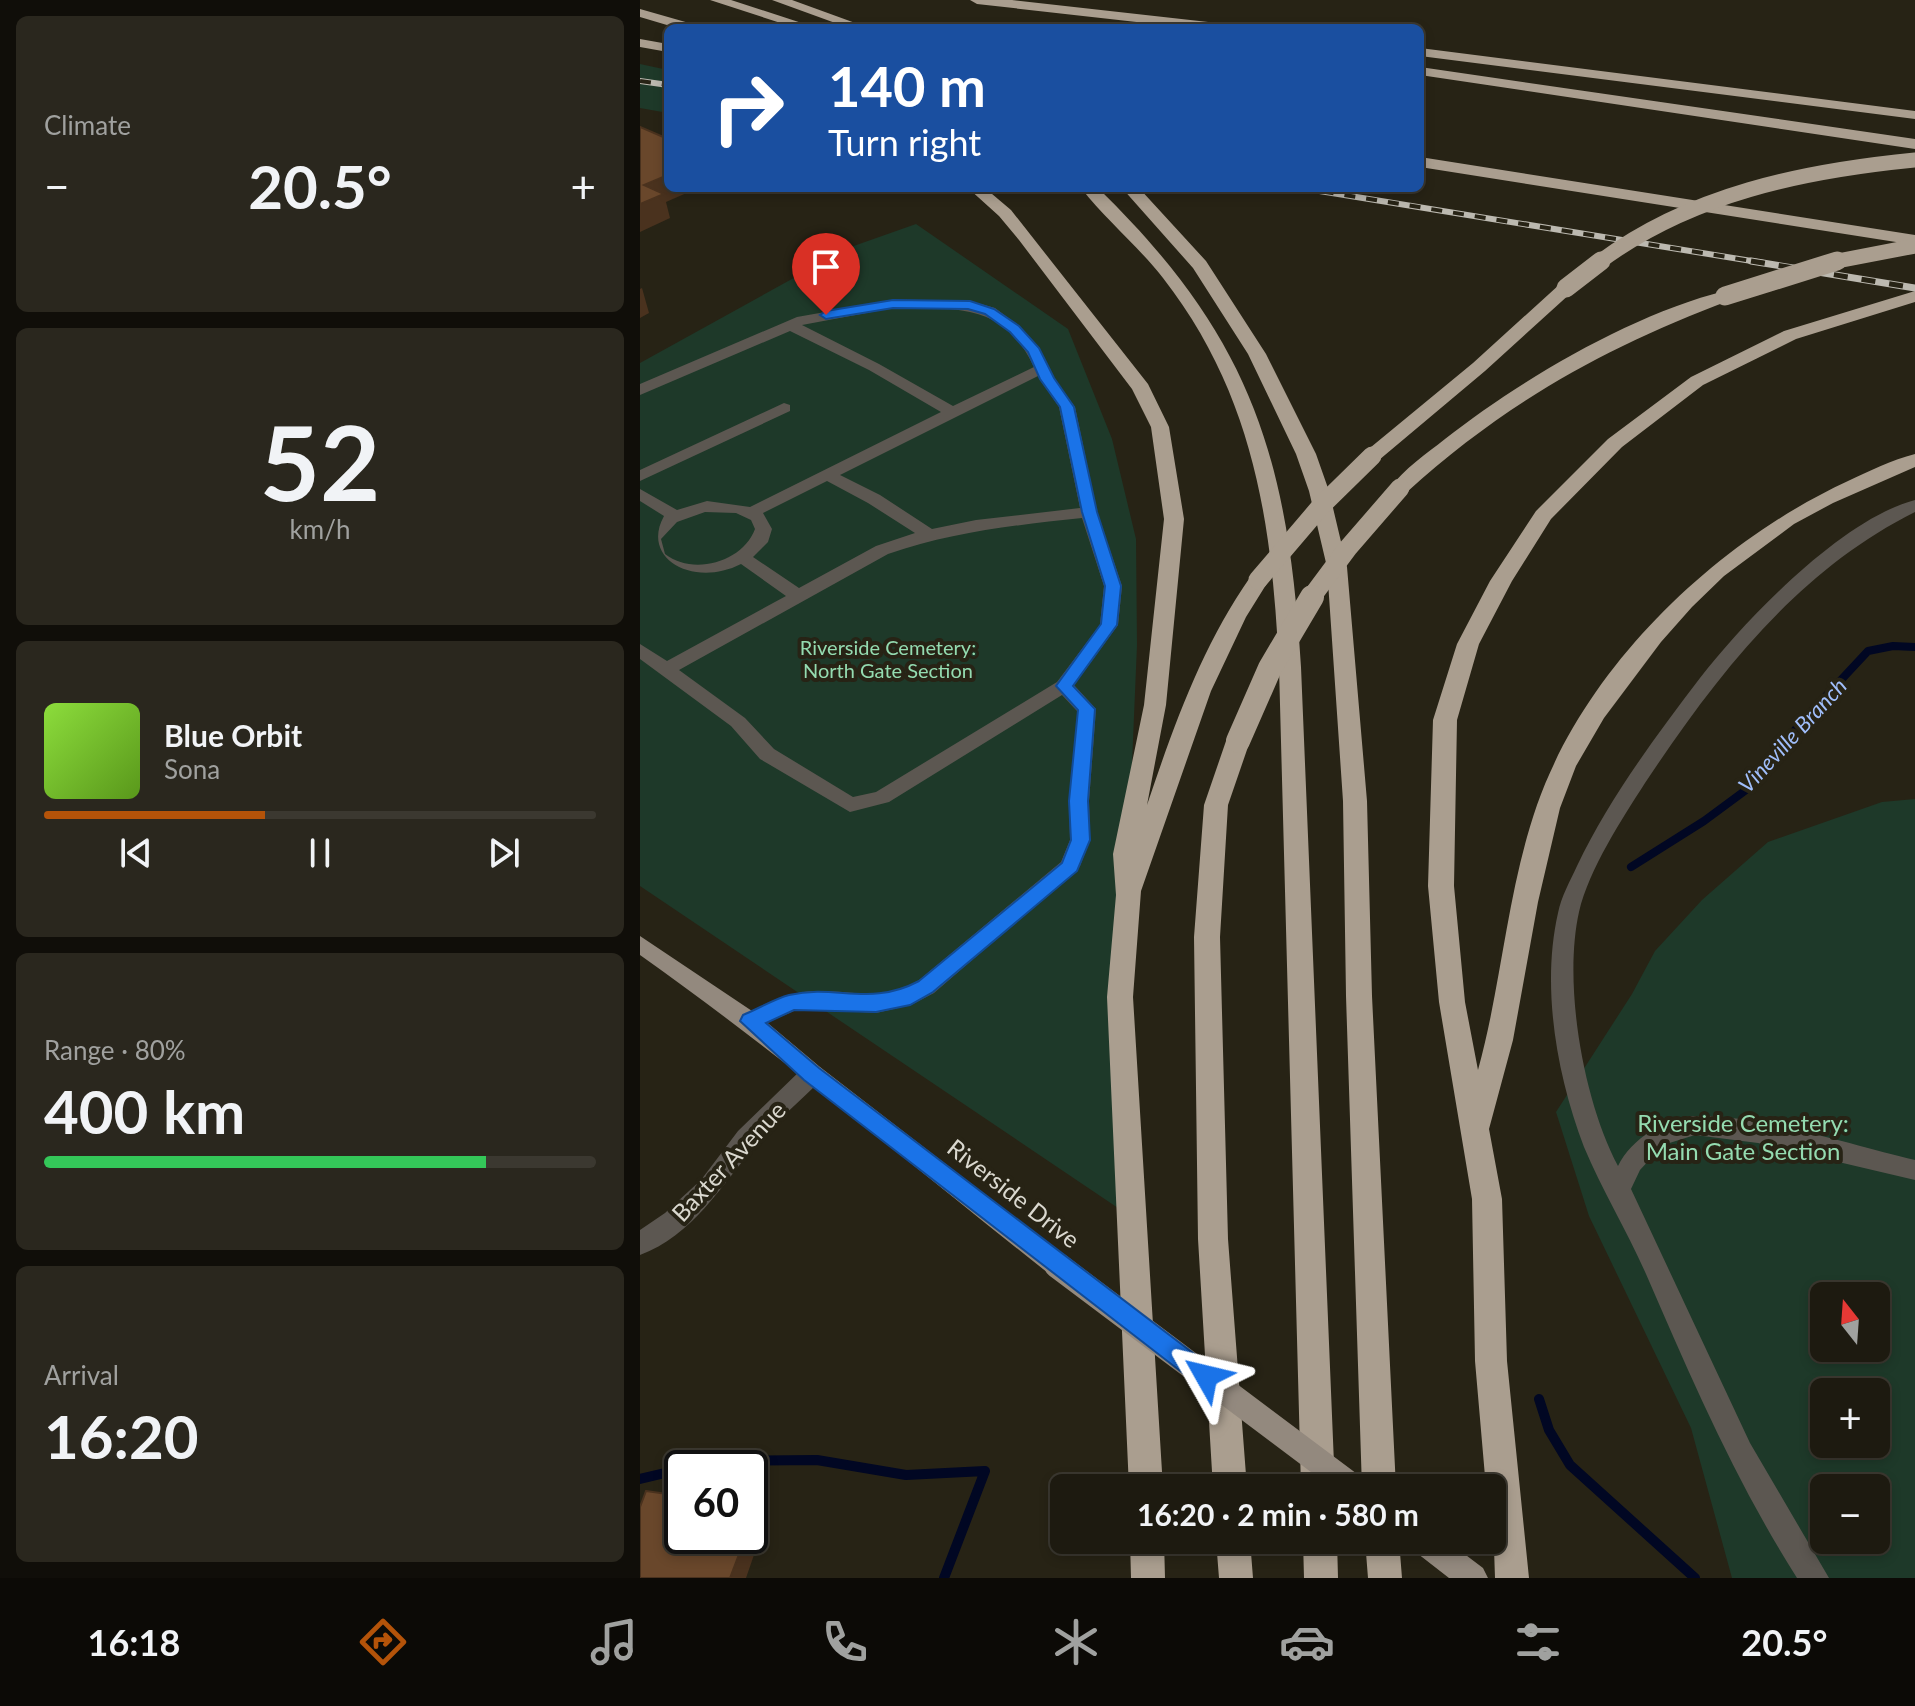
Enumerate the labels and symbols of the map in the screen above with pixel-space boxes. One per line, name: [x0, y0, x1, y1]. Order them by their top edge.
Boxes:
pin: [792, 233, 860, 315]
park label: Riverside Cemetery: North Gate Section: [800, 635, 976, 682]
water label: Vineville Branch: [1732, 672, 1852, 798]
street label: Baxter Avenue: [665, 1095, 791, 1227]
park label: Riverside Cemetery: Main Gate Section: [1637, 1108, 1849, 1165]
street label: Riverside Drive: [942, 1132, 1086, 1254]
north arrow: [1810, 1282, 1890, 1362]
position arrow: [1164, 1334, 1248, 1418]
speed limit sign: 60: [664, 1450, 768, 1554]

